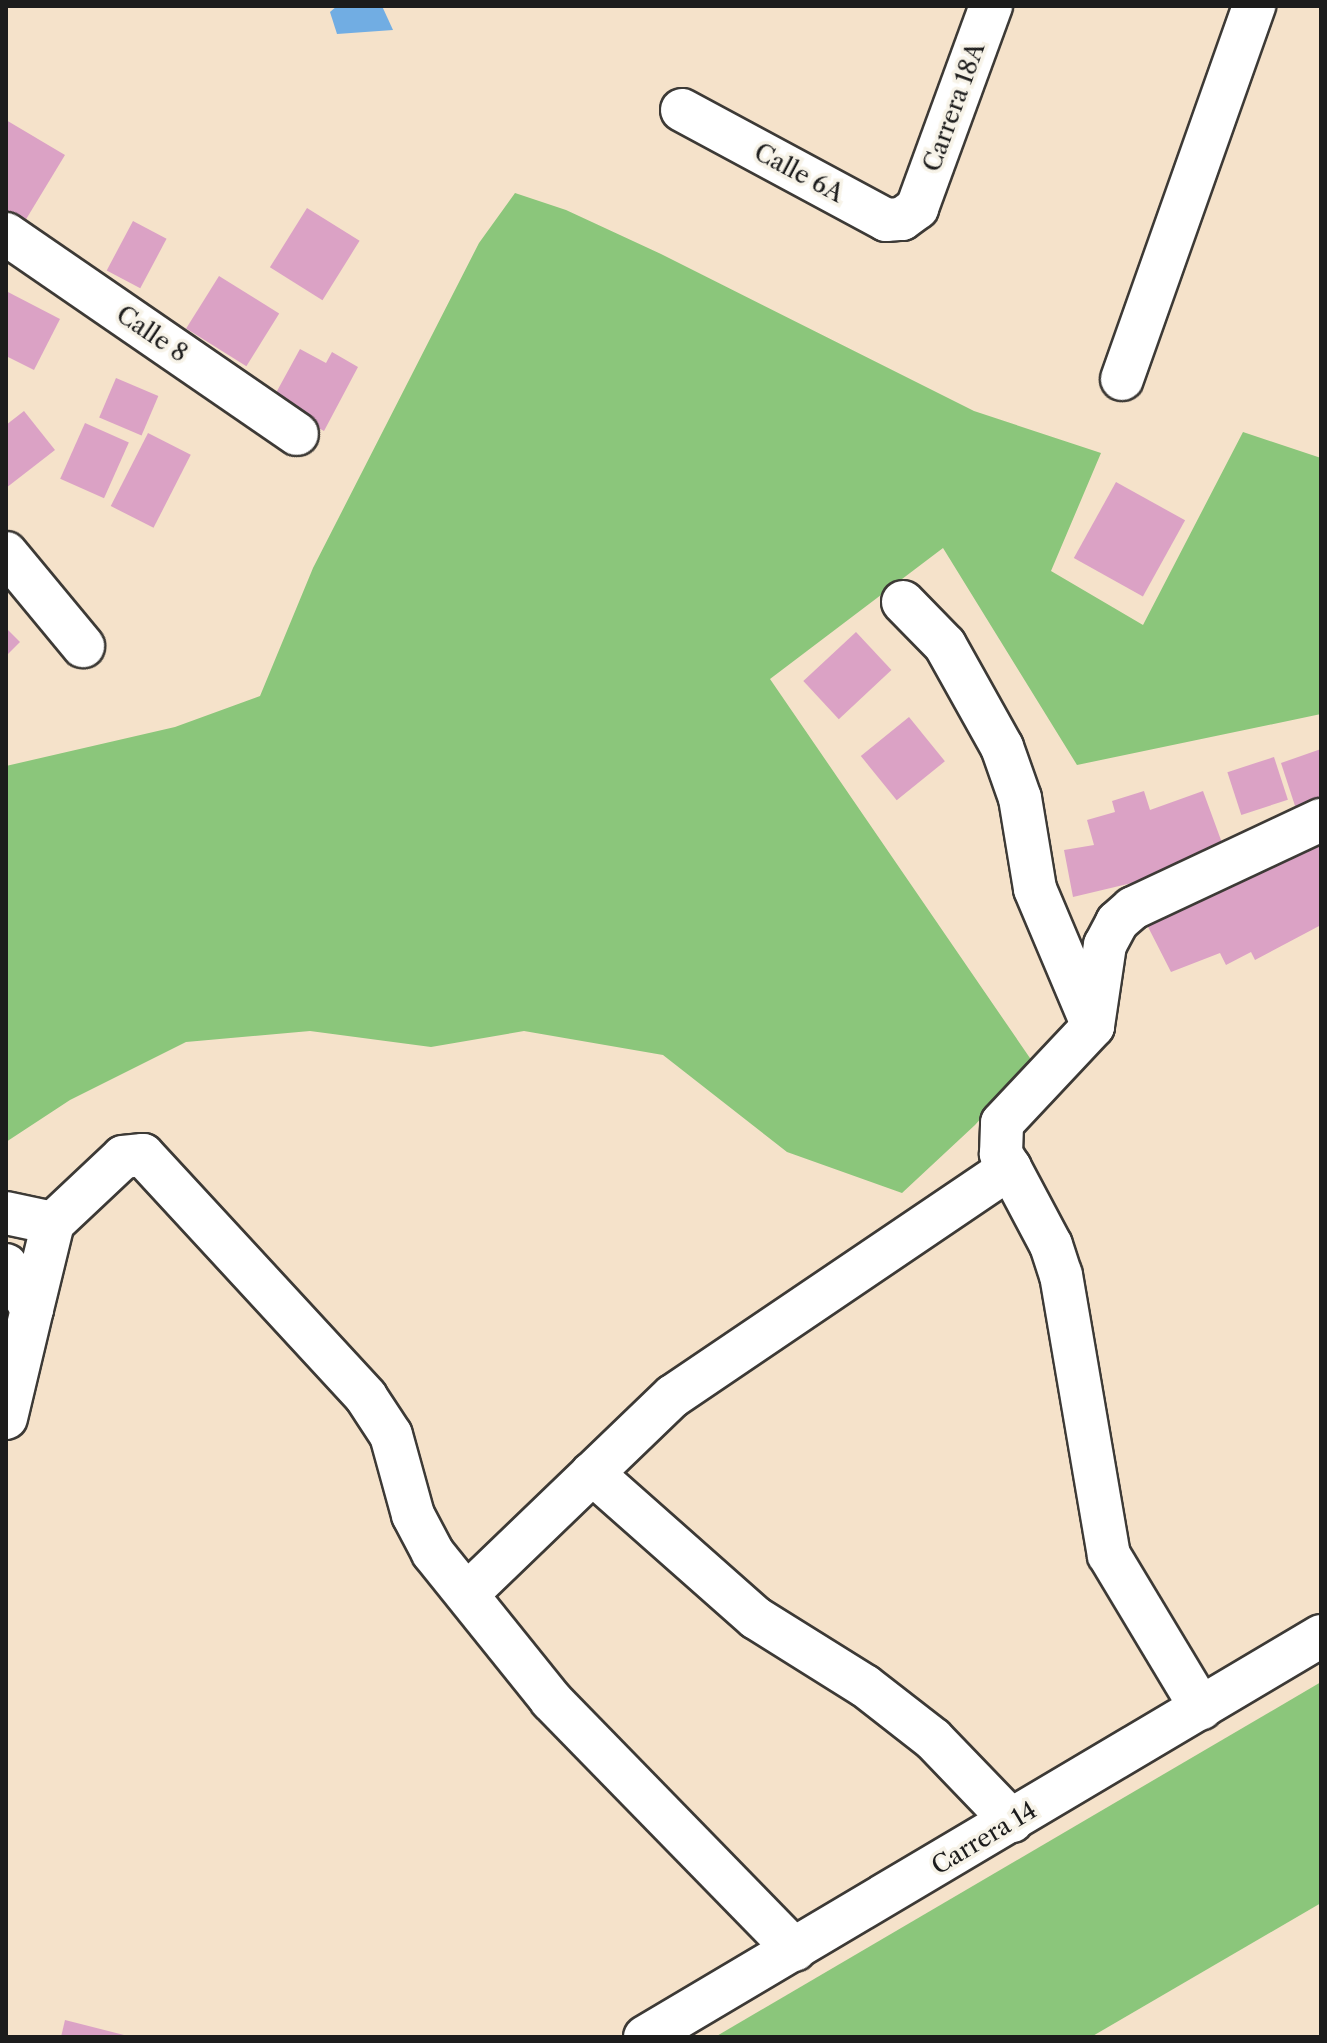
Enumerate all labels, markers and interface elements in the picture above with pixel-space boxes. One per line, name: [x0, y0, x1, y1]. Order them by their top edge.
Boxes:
street label: Carrera 18A: [917, 38, 991, 176]
street label: Calle 6A: [749, 137, 849, 209]
street label: Calle 8: [111, 300, 193, 368]
street label: Carrera 14: [926, 1795, 1042, 1881]

